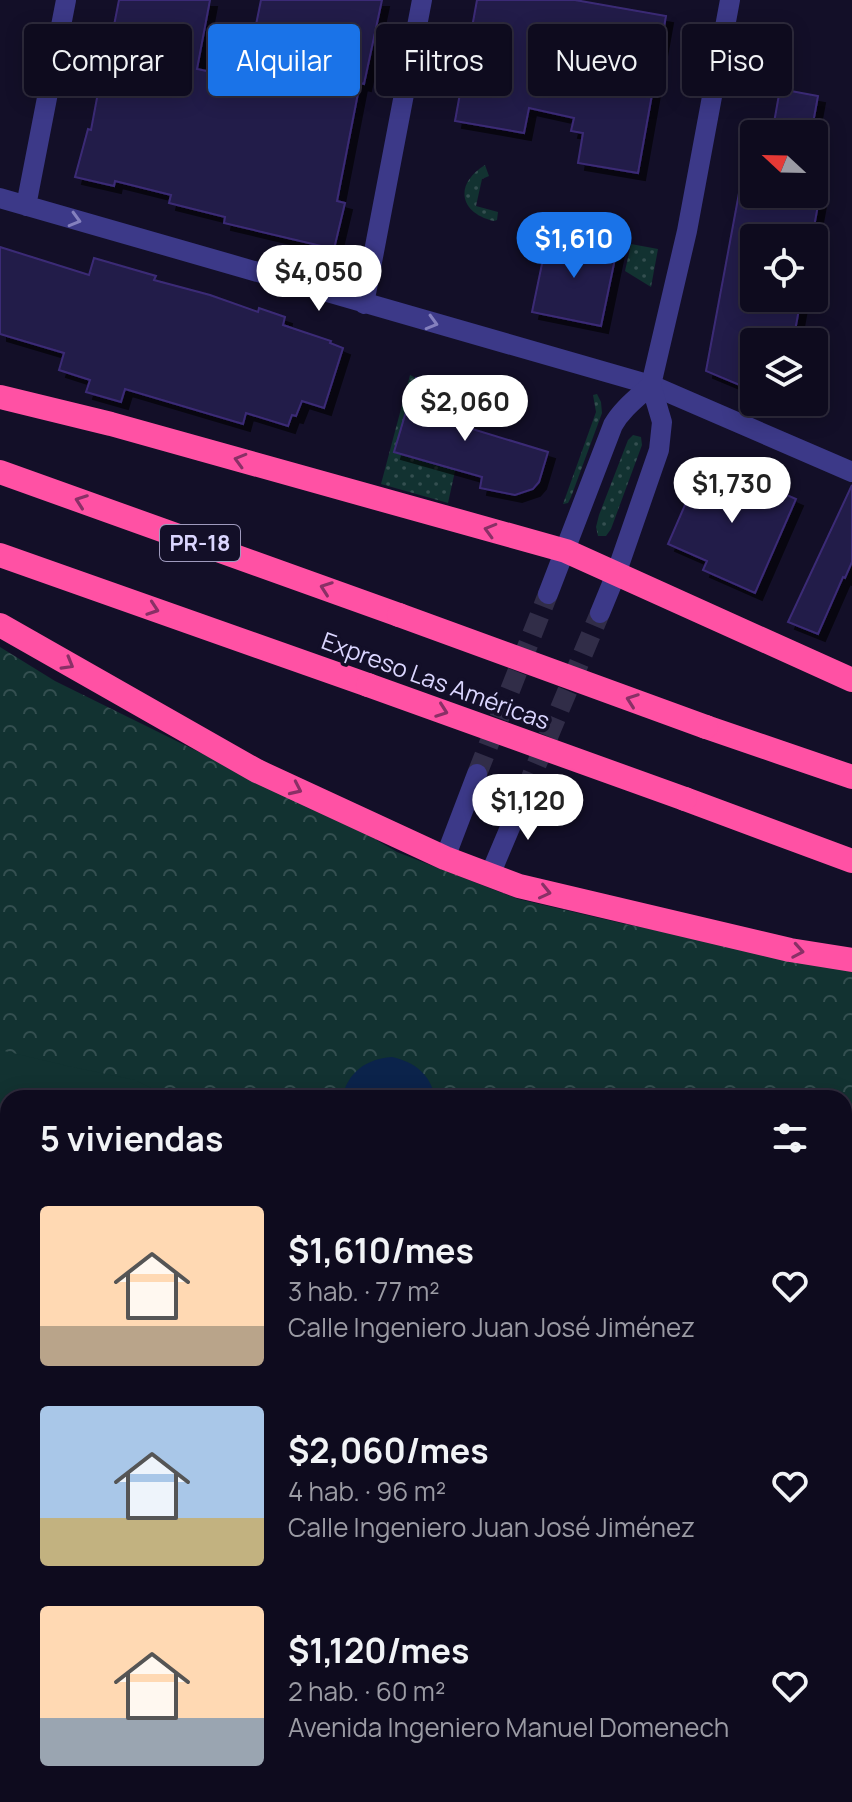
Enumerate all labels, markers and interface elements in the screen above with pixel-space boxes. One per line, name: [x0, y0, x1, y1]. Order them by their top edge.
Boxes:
chip: Comprar: [24, 24, 192, 96]
chip: Alquilar: [208, 24, 360, 96]
chip: Filtros: [376, 24, 512, 96]
chip: Nuevo: [528, 24, 666, 96]
chip: Piso: [682, 24, 792, 96]
north arrow: [740, 120, 828, 208]
map controls: [740, 120, 828, 416]
one-way arrow: [67, 211, 81, 227]
pin: $1,610: [509, 212, 639, 280]
text: $1,610: [535, 220, 613, 256]
button: locate: [740, 224, 828, 312]
pin: $4,050: [254, 245, 384, 313]
text: $4,050: [275, 253, 363, 289]
one-way arrow: [425, 314, 439, 330]
button: layers: [740, 328, 828, 416]
pin: $2,060: [400, 375, 530, 443]
text: $2,060: [420, 383, 510, 419]
one-way arrow: [233, 453, 247, 469]
pin: $1,730: [667, 457, 797, 525]
text: $1,730: [692, 465, 772, 501]
one-way arrow: [75, 494, 89, 511]
one-way arrow: [484, 523, 498, 539]
road number: PR-18: [160, 525, 240, 561]
one-way arrow: [319, 582, 333, 598]
one-way arrow: [145, 599, 159, 616]
street label: Expreso Las Américas: [317, 623, 555, 737]
one-way arrow: [59, 654, 74, 670]
one-way arrow: [626, 693, 640, 710]
one-way arrow: [434, 702, 448, 718]
pin: $1,120: [463, 774, 593, 842]
one-way arrow: [287, 779, 302, 795]
text: $1,120: [490, 782, 566, 818]
one-way arrow: [538, 882, 551, 899]
one-way arrow: [791, 941, 805, 958]
text: 5 viviendas: [40, 1115, 223, 1161]
icon: filters: [768, 1116, 812, 1160]
text: $1,610/mes: [288, 1227, 474, 1273]
icon: home: [104, 1238, 200, 1334]
icon: heart: [768, 1264, 812, 1308]
text: 3 hab. · 77 m²: [288, 1273, 440, 1309]
text: Calle Ingeniero Juan José Jiménez: [288, 1309, 695, 1345]
text: $2,060/mes: [288, 1427, 489, 1473]
icon: home: [104, 1438, 200, 1534]
icon: heart: [768, 1464, 812, 1508]
text: 4 hab. · 96 m²: [288, 1473, 446, 1509]
text: Calle Ingeniero Juan José Jiménez: [288, 1509, 695, 1545]
text: $1,120/mes: [288, 1627, 470, 1673]
icon: home: [104, 1638, 200, 1734]
icon: heart: [768, 1664, 812, 1708]
text: 2 hab. · 60 m²: [288, 1673, 445, 1709]
text: Avenida Ingeniero Manuel Domenech: [288, 1709, 729, 1745]

